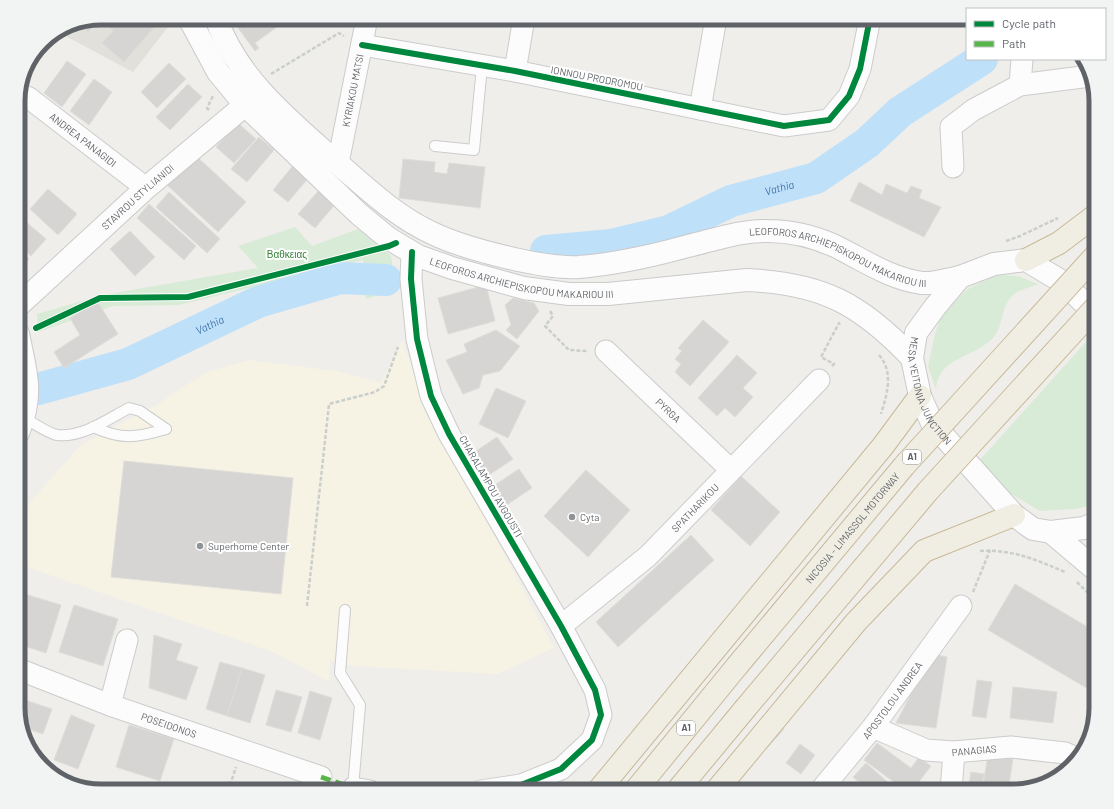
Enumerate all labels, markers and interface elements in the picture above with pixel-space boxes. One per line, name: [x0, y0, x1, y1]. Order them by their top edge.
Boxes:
legend: [966, 8, 1106, 60]
text: Cycle path: [1002, 16, 1056, 30]
text: Path: [1002, 36, 1026, 50]
street label: KYRIAKOU MATSI: [339, 53, 366, 128]
street label: IONNOU PRODROMOU: [550, 63, 644, 93]
street label: ANDREA PANAGIDI: [47, 110, 119, 169]
street label: STAVROU STYLIANIDI: [99, 161, 176, 232]
water label: Vathia: [763, 177, 796, 198]
street label: LEOFOROS ARCHIEPISKOPOU MAKARIOU III: [748, 225, 926, 289]
park label: Βαθκειας: [267, 248, 307, 260]
street label: LEOFOROS ARCHIEPISKOPOU MAKARIOU III: [428, 255, 614, 300]
water label: Vathia: [193, 312, 226, 337]
street label: MESA YEITONIA JUNCTION: [906, 336, 954, 447]
street label: PYRGA: [653, 396, 683, 425]
street label: CHARALAMPOU AVGOUSTI: [457, 433, 525, 539]
road number: A1: [903, 450, 921, 464]
street label: NICOSIA - LIMASSOL MOTORWAY: [803, 470, 902, 586]
street label: SPATHARIKOU: [669, 481, 721, 534]
place label: Cyta: [580, 511, 599, 523]
marker: Cyta: [567, 512, 577, 522]
place label: Superhome Center: [208, 540, 290, 552]
marker: Superhome Center: [195, 541, 205, 551]
street label: APOSTOLOU ANDREA: [860, 659, 925, 741]
street label: POSEIDONOS: [140, 710, 198, 740]
road number: A1: [677, 721, 695, 735]
street label: PANAGIAS: [951, 742, 997, 758]

